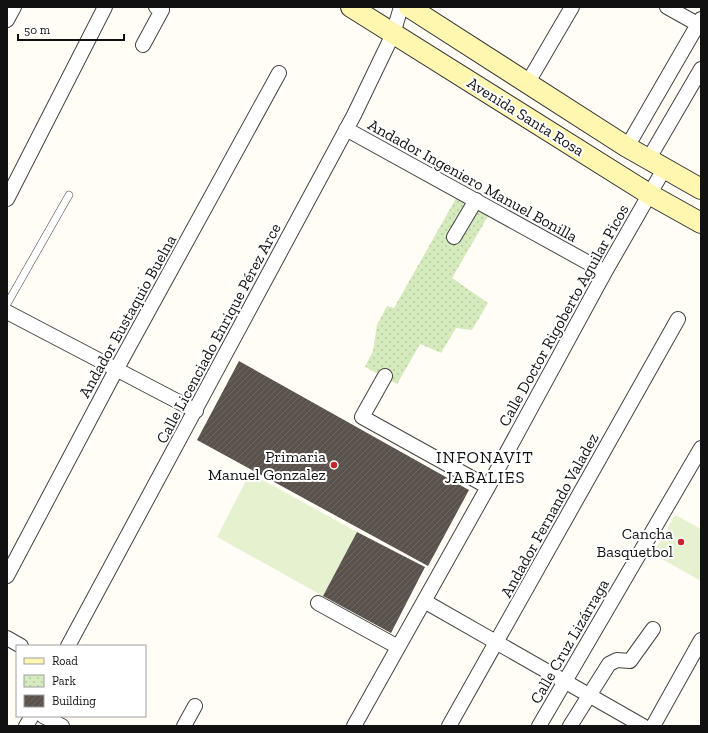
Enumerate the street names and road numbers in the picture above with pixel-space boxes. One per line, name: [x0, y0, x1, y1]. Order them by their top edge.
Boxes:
street label: Avenida Santa Rosa: [464, 73, 588, 160]
street label: Andador Ingeniero Manuel Bonilla: [365, 115, 581, 246]
street label: Calle Doctor Rigoberto Aguilar Picos: [494, 201, 633, 430]
street label: Calle Licenciado Enrique Pérez Arce: [152, 220, 285, 447]
street label: Andador Eustaquio Buelna: [75, 231, 180, 401]
street label: Andador Fernando Valadez: [496, 430, 603, 601]
street label: Calle Cruz Lizárraga: [526, 575, 613, 707]

